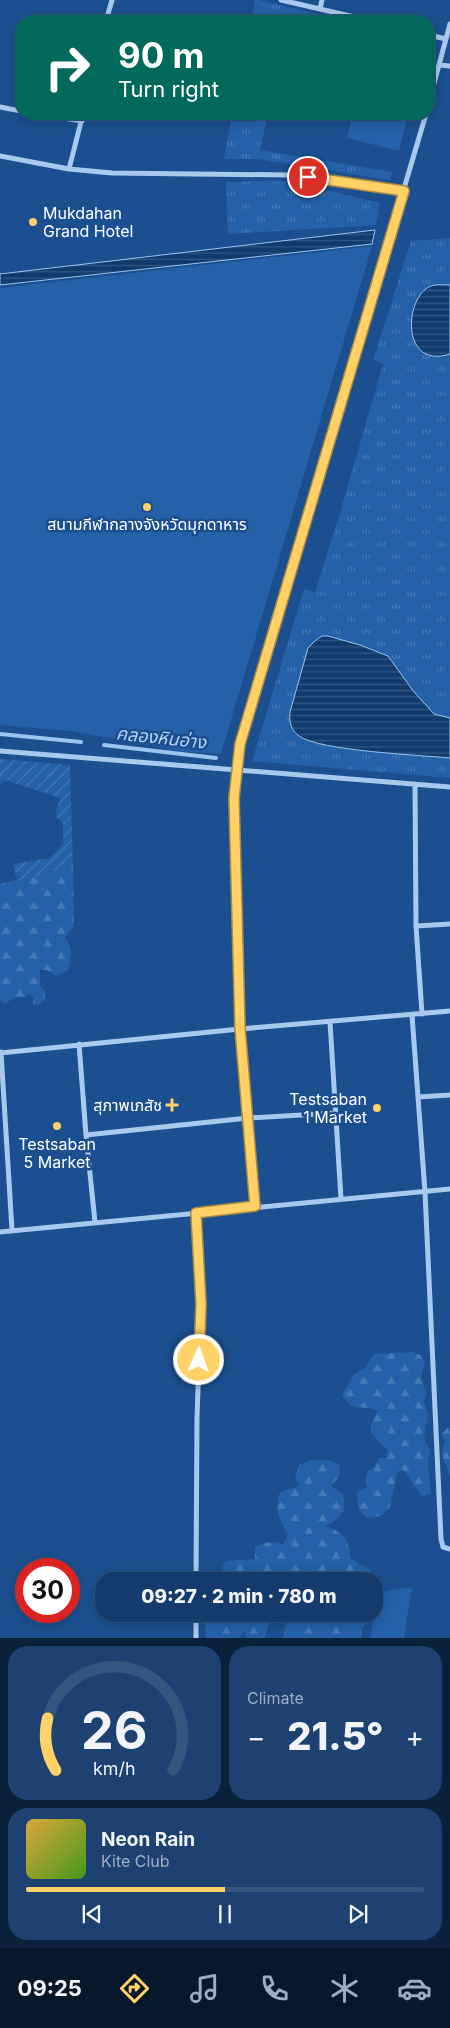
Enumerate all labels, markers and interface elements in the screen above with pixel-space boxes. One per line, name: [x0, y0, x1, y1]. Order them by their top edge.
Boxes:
text: 90 m: [118, 34, 205, 76]
icon: right: [35, 35, 100, 100]
text: Turn right: [118, 76, 219, 102]
pin: [287, 156, 329, 198]
icon: arrive: [294, 163, 322, 191]
place label: Mukdahan Grand Hotel: [43, 203, 133, 241]
marker: Mukdahan Grand Hotel: [27, 216, 39, 228]
marker: สนามกีฬากลางจังหวัดมุกดาหาร: [141, 501, 153, 513]
place label: สนามกีฬากลางจังหวัดมุกดาหาร: [47, 514, 247, 534]
water label: คลองหินอ่าง: [115, 722, 208, 753]
place label: Testsaban 1 Market: [289, 1089, 367, 1127]
place label: สุภาพเภสัช: [93, 1095, 162, 1115]
marker: สุภาพเภสัช: [166, 1099, 178, 1111]
marker: Testsaban 1 Market: [371, 1102, 383, 1114]
marker: Testsaban 5 Market: [51, 1120, 63, 1132]
place label: Testsaban 5 Market: [18, 1134, 96, 1172]
position arrow: [172, 1333, 224, 1385]
speed limit sign: 30: [15, 1558, 80, 1623]
text: 09:27 · 2 min · 780 m: [141, 1585, 337, 1608]
text: Climate: [247, 1688, 304, 1708]
text: 26: [81, 1699, 148, 1762]
text: 21.5°: [287, 1713, 384, 1759]
text: −: [247, 1720, 266, 1754]
text: +: [405, 1720, 424, 1754]
text: km/h: [93, 1758, 136, 1779]
text: Neon Rain: [101, 1828, 195, 1851]
text: Kite Club: [101, 1851, 170, 1871]
icon: previous: [78, 1900, 106, 1928]
icon: pause: [211, 1900, 239, 1928]
icon: next: [344, 1900, 372, 1928]
icon: directions: [117, 1971, 152, 2006]
icon: music: [187, 1971, 222, 2006]
icon: phone: [257, 1971, 292, 2006]
icon: climate: [327, 1971, 362, 2006]
icon: car: [397, 1971, 432, 2006]
text: 09:25: [18, 1975, 82, 2001]

